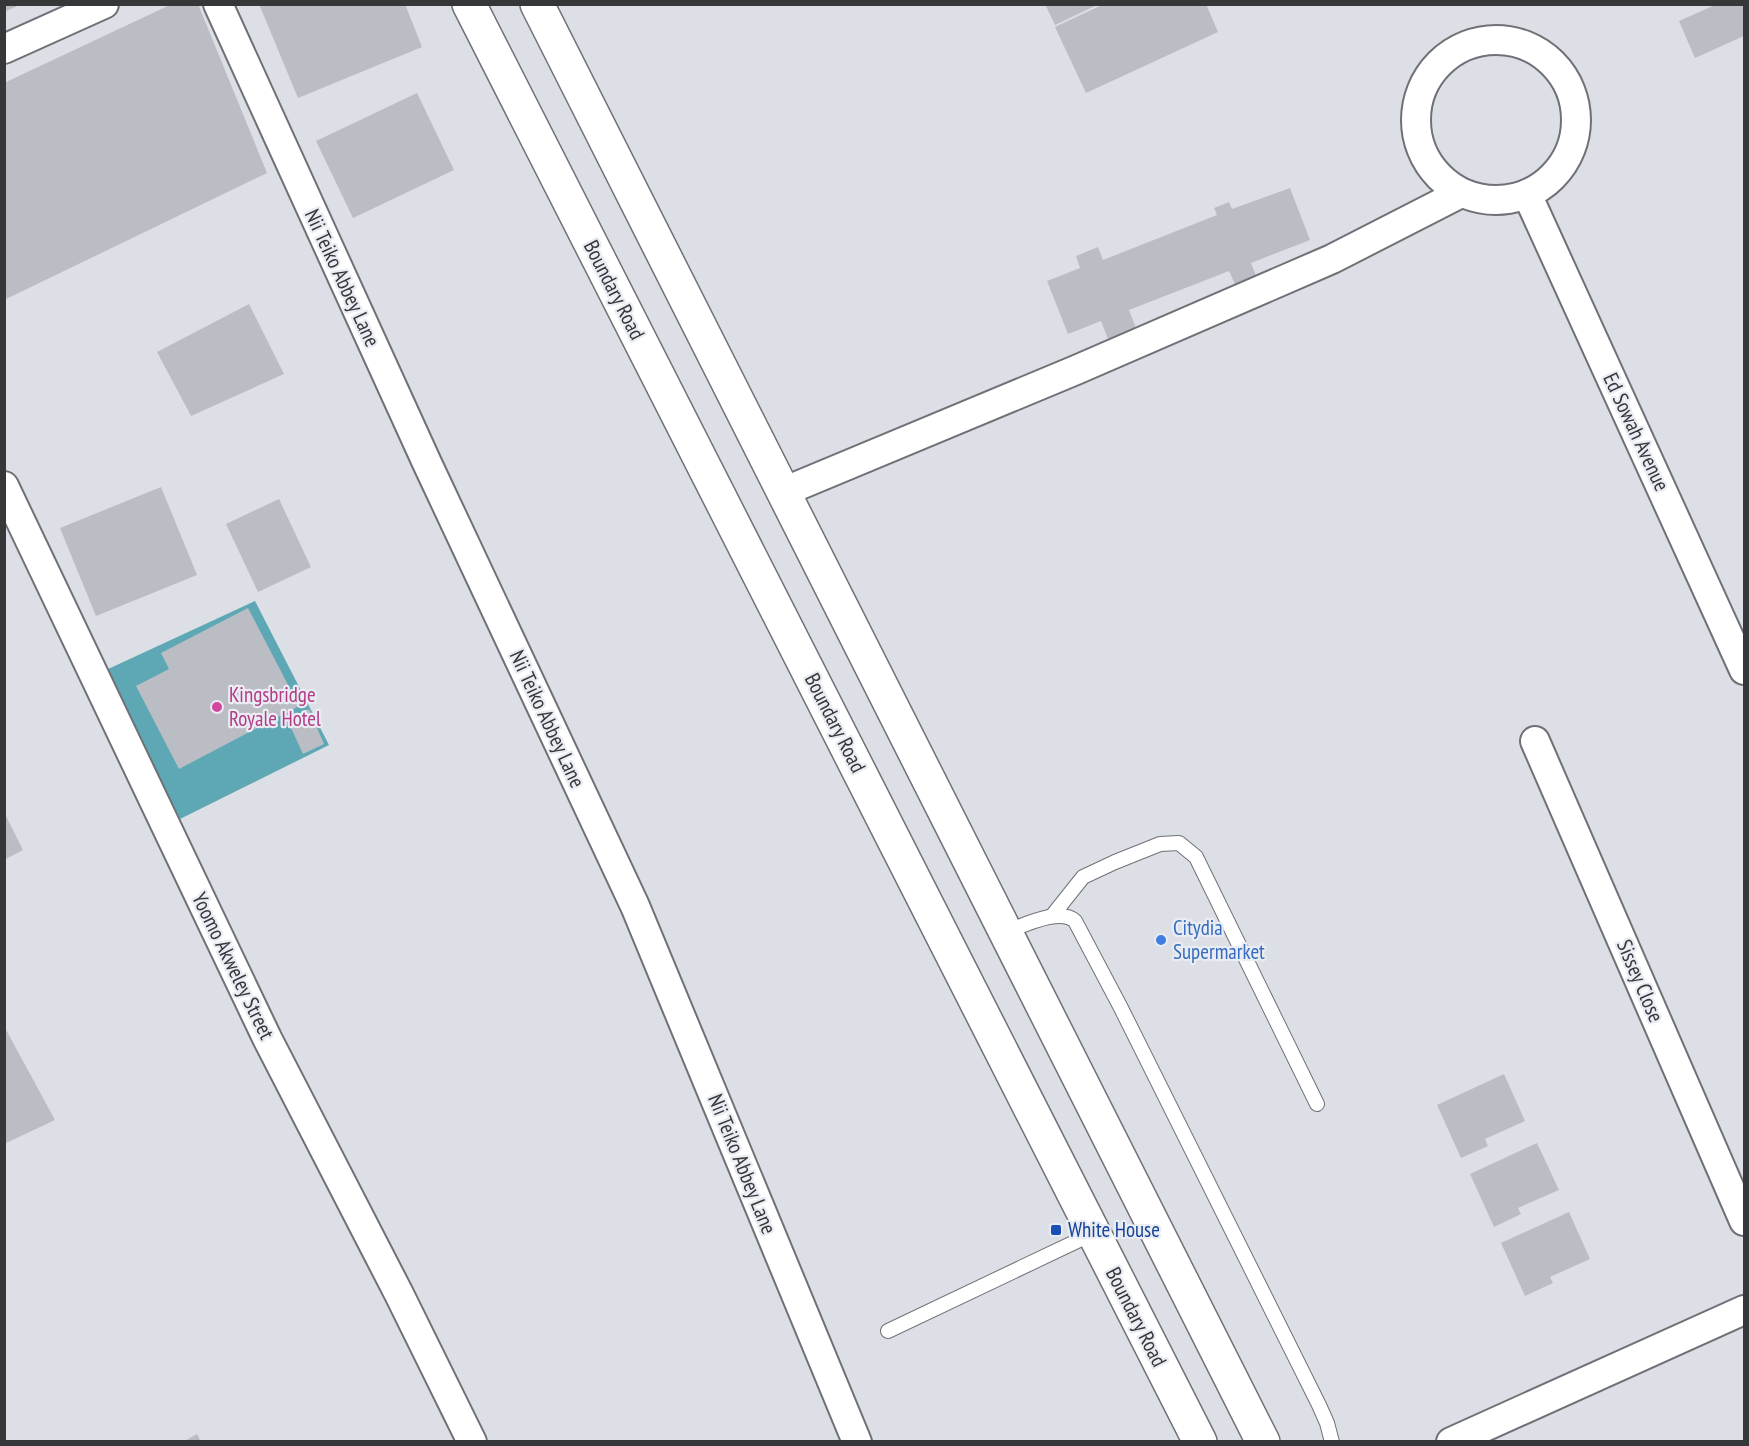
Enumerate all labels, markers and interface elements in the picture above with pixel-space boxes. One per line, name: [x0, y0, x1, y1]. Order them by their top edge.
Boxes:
street label: Nii Teiko Abbey Lane: [299, 205, 386, 351]
street label: Boundary Road: [578, 235, 651, 344]
street label: Ed Sowah Avenue: [1597, 368, 1676, 495]
street label: Nii Teiko Abbey Lane: [504, 646, 591, 792]
street label: Boundary Road: [799, 668, 872, 777]
place label: Kingsbridge Royale Hotel: [229, 681, 321, 732]
marker: Kingsbridge Royale Hotel: [210, 700, 224, 714]
street label: Yoomo Akweley Street: [186, 888, 281, 1044]
place label: Citydia Supermarket: [1173, 914, 1265, 965]
marker: Citydia Supermarket: [1154, 933, 1168, 947]
street label: Sissey Close: [1611, 935, 1670, 1026]
street label: Nii Teiko Abbey Lane: [702, 1090, 783, 1238]
place label: White House: [1068, 1216, 1160, 1243]
marker: White House: [1049, 1223, 1063, 1237]
street label: Boundary Road: [1100, 1262, 1173, 1371]

